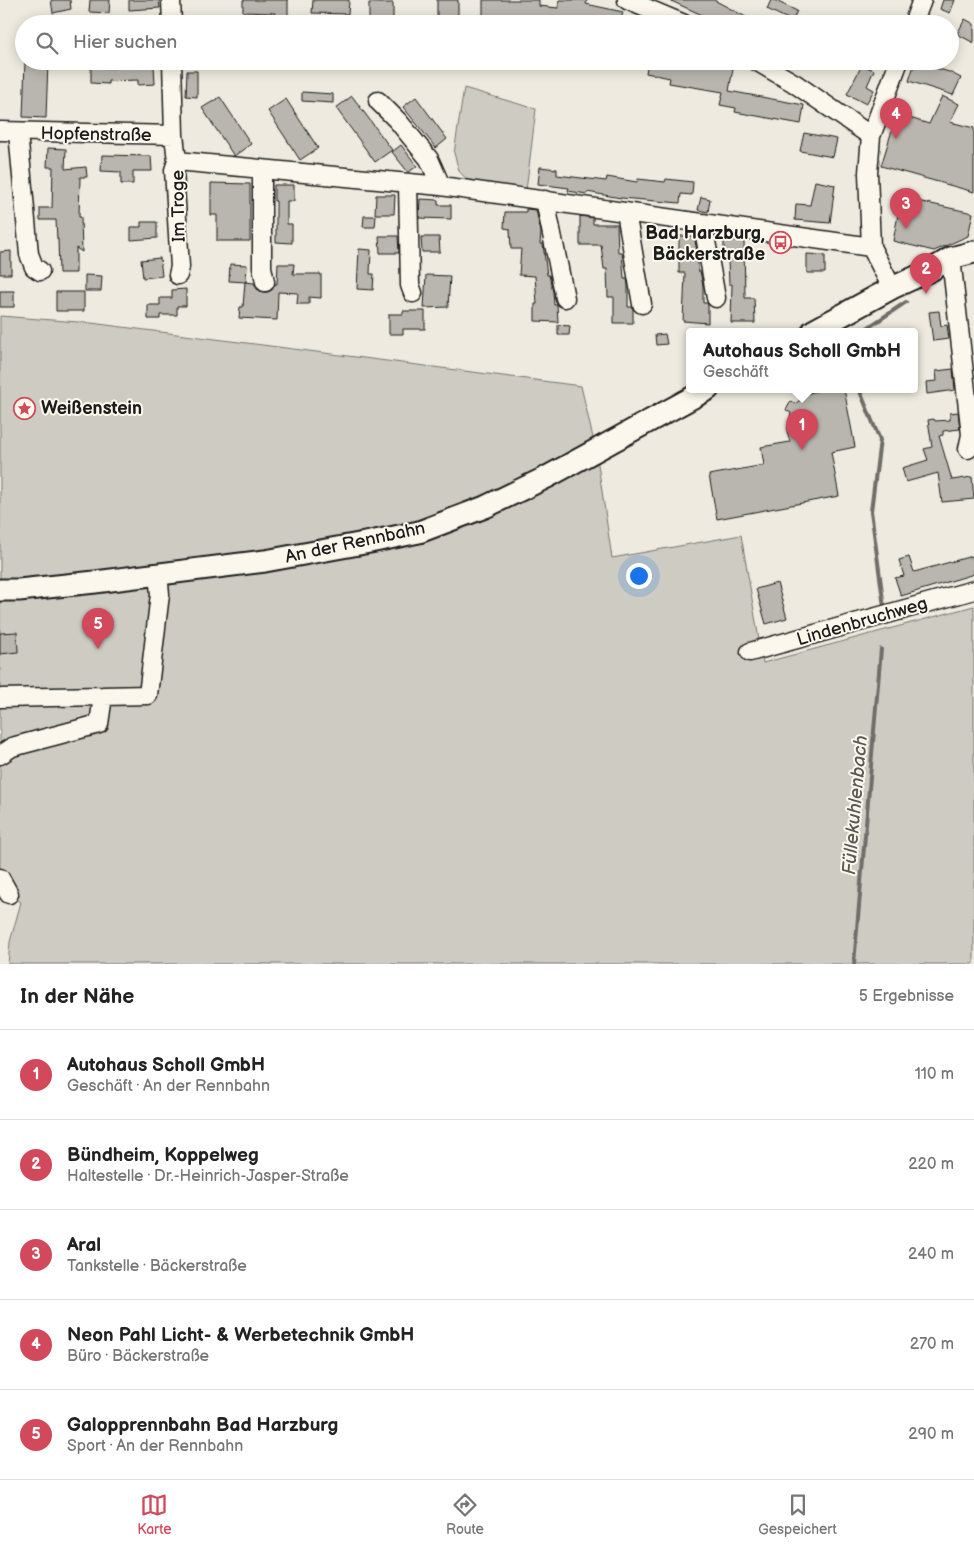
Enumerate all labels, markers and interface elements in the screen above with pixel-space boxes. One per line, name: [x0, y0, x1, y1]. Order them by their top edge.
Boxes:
search box: [15, 15, 959, 70]
icon: search: [33, 29, 61, 57]
text: Hier suchen: [73, 31, 177, 54]
pin: 4: [880, 98, 912, 139]
street label: Hopfenstraße: [40, 123, 152, 146]
street label: Im Troge: [167, 169, 190, 242]
pin: 3: [890, 188, 922, 229]
place label: Bad Harzburg, Bäckerstraße: [645, 223, 765, 265]
bus stop icon: Bad Harzburg, Bäckerstraße: [769, 231, 793, 255]
pin: 2: [910, 253, 942, 294]
popup: [686, 328, 918, 393]
text: Autohaus Scholl GmbH: [703, 340, 901, 363]
text: Geschäft: [703, 363, 769, 382]
place icon: Weißenstein: [13, 396, 37, 420]
place label: Weißenstein: [41, 398, 142, 419]
pin: 1: [786, 409, 818, 450]
street label: An der Rennbahn: [283, 517, 427, 568]
your location: [626, 563, 652, 589]
street label: Lindenbruchweg: [794, 593, 930, 650]
pin: 5: [82, 608, 114, 649]
water label: Füllekuhlenbach: [838, 734, 873, 876]
text: In der Nähe: [20, 984, 134, 1009]
text: 5 Ergebnisse: [859, 987, 954, 1006]
text: Autohaus Scholl GmbH: [67, 1054, 265, 1077]
text: 1: [33, 1065, 39, 1084]
text: 110 m: [915, 1065, 954, 1084]
text: Geschäft · An der Rennbahn: [67, 1077, 270, 1096]
text: Bündheim, Koppelweg: [67, 1144, 259, 1167]
text: 2: [31, 1155, 41, 1174]
text: 220 m: [908, 1155, 954, 1174]
text: Haltestelle · Dr.-Heinrich-Jasper-Straße: [67, 1167, 349, 1186]
text: Aral: [67, 1234, 101, 1257]
text: 3: [31, 1245, 41, 1264]
text: 240 m: [908, 1245, 954, 1264]
text: Tankstelle · Bäckerstraße: [67, 1257, 247, 1276]
text: Neon Pahl Licht- & Werbetechnik GmbH: [67, 1324, 414, 1347]
text: 4: [31, 1335, 41, 1354]
text: 270 m: [910, 1335, 954, 1354]
text: Büro · Bäckerstraße: [67, 1347, 209, 1366]
text: Galopprennbahn Bad Harzburg: [67, 1414, 338, 1437]
text: 5: [31, 1425, 41, 1444]
text: 290 m: [908, 1425, 954, 1444]
text: Sport · An der Rennbahn: [67, 1437, 243, 1456]
tab: Karte: [137, 1491, 171, 1538]
tab: Route: [446, 1491, 484, 1538]
tab: Gespeichert: [758, 1491, 837, 1538]

